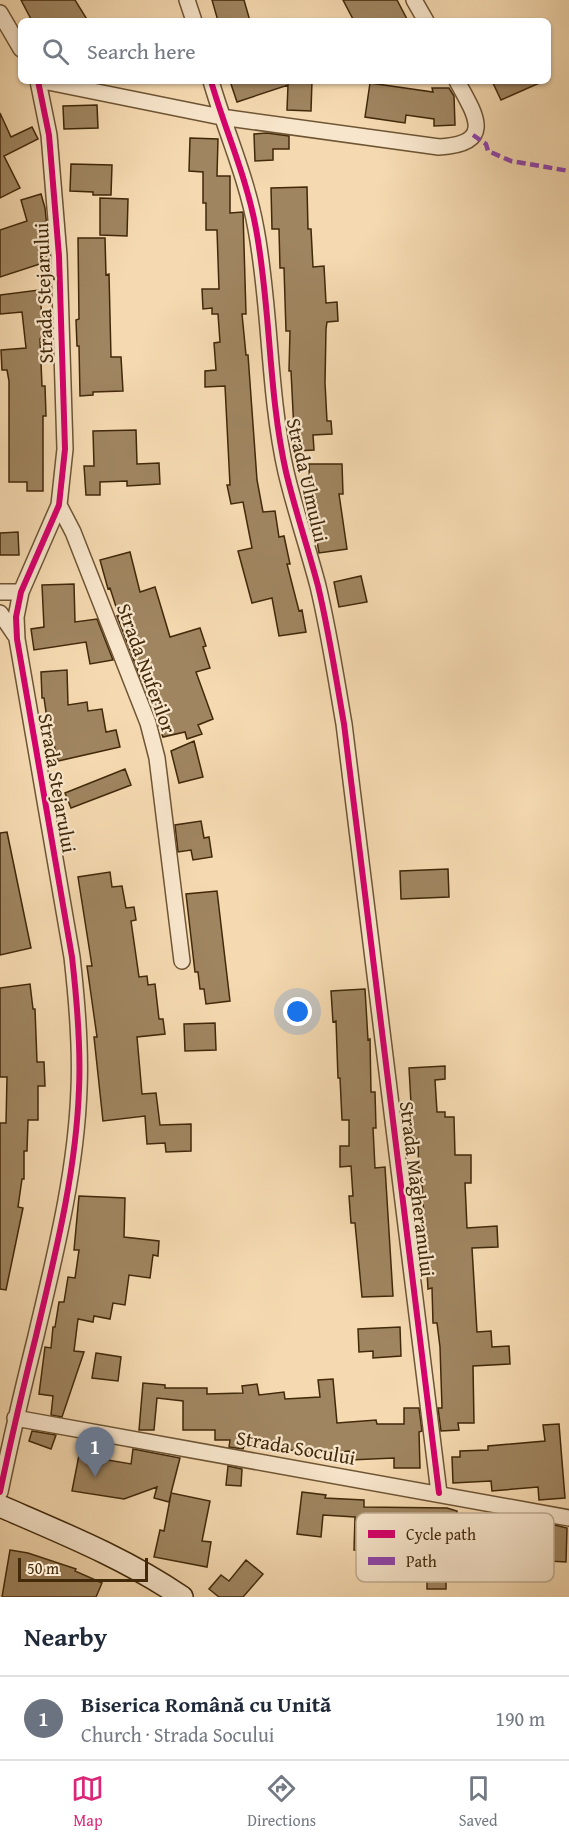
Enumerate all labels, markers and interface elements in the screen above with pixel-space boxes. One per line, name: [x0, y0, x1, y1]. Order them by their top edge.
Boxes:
search box: [18, 18, 551, 84]
icon: search: [39, 35, 72, 68]
text: Search here: [87, 35, 196, 67]
street label: Strada Stejarului: [26, 222, 60, 364]
street label: Strada Ulmului: [280, 415, 336, 545]
street label: Strada Nuferilor: [110, 599, 184, 737]
street label: Strada Stejarului: [31, 711, 85, 855]
your location: [283, 997, 312, 1026]
street label: Strada Măgheranului: [393, 1099, 443, 1279]
street label: Strada Socului: [234, 1422, 358, 1472]
pin: 1: [76, 1428, 115, 1477]
legend: [356, 1513, 554, 1582]
text: Cycle path: [406, 1522, 476, 1546]
text: Path: [406, 1549, 437, 1573]
scale bar: [18, 1555, 148, 1582]
text: 50 m: [27, 1556, 59, 1580]
text: Nearby: [24, 1617, 107, 1656]
text: Biserica Română cu Unită: [81, 1688, 331, 1720]
text: 1: [38, 1704, 49, 1733]
text: 190 m: [495, 1704, 545, 1733]
text: Church · Strada Socului: [81, 1720, 274, 1749]
tab: Map: [71, 1772, 104, 1832]
tab: Directions: [247, 1772, 316, 1832]
tab: Saved: [459, 1772, 498, 1832]

